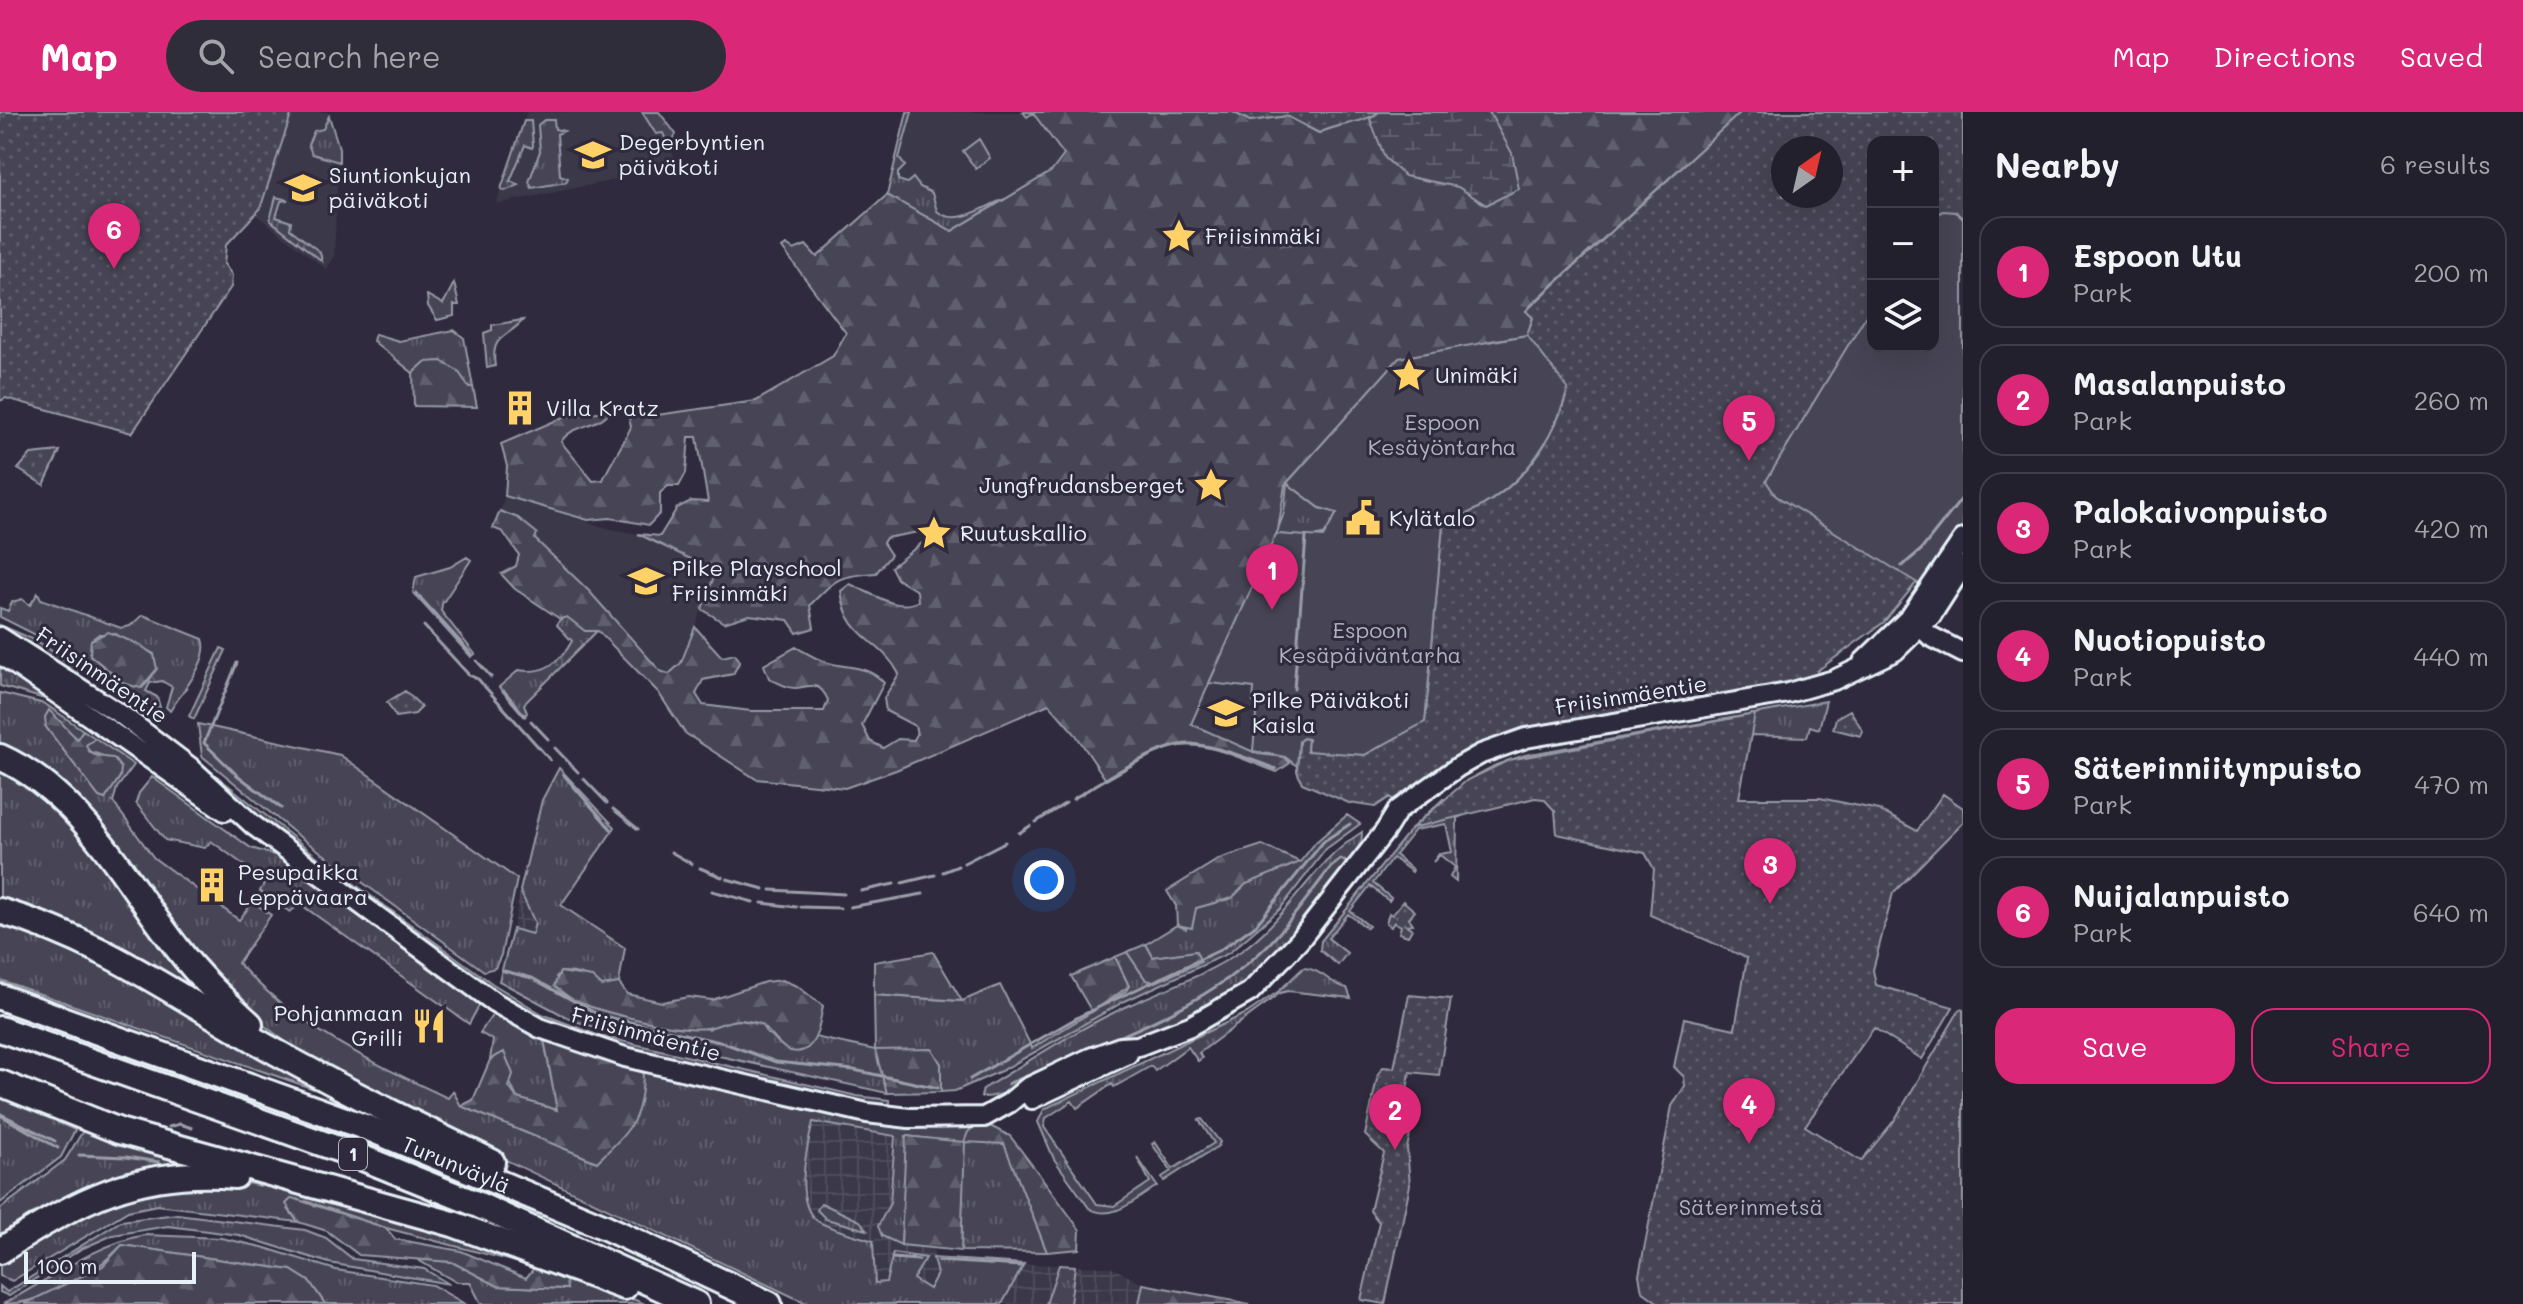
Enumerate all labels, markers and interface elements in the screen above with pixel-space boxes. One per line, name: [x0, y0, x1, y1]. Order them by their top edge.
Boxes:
search box: [166, 20, 726, 92]
text: Map: [40, 31, 118, 81]
icon: search: [194, 34, 238, 78]
text: Search here: [258, 36, 441, 76]
text: Map: [2113, 38, 2170, 74]
text: Directions: [2214, 38, 2356, 74]
text: Saved: [2400, 38, 2483, 74]
place label: Degerbyntien päiväkoti: [619, 127, 765, 181]
school or university icon: Degerbyntien päiväkoti: [574, 136, 612, 174]
north arrow: [1771, 136, 1843, 208]
map controls: [1867, 136, 1939, 352]
button: +: [1867, 136, 1939, 208]
text: Nearby: [1995, 142, 2120, 187]
text: 6 results: [2380, 147, 2491, 181]
place label: Siuntionkujan päiväkoti: [329, 160, 471, 214]
school or university icon: Siuntionkujan päiväkoti: [284, 169, 322, 207]
pin: 6: [88, 203, 140, 269]
button: −: [1867, 208, 1939, 280]
place icon: Friisinmäki: [1160, 217, 1198, 255]
place label: Friisinmäki: [1205, 221, 1321, 250]
text: Espoon Utu: [2073, 235, 2242, 275]
text: 1: [2017, 255, 2029, 289]
text: 200 m: [2413, 255, 2489, 289]
text: Park: [2073, 275, 2132, 309]
button: layers: [1867, 280, 1939, 352]
place icon: Unimäki: [1390, 356, 1428, 394]
place label: Unimäki: [1435, 360, 1518, 389]
text: Masalanpuisto: [2073, 363, 2286, 403]
text: 2: [2016, 383, 2030, 417]
text: 260 m: [2414, 383, 2489, 417]
building icon: Villa Kratz: [501, 389, 539, 427]
place label: Villa Kratz: [546, 393, 659, 422]
pin: 5: [1723, 395, 1775, 461]
text: Park: [2073, 403, 2132, 437]
park label: Espoon Kesäyöntarha: [1368, 407, 1516, 461]
place icon: Jungfrudansberget: [1192, 466, 1230, 504]
place label: Jungfrudansberget: [979, 470, 1185, 499]
text: Palokaivonpuisto: [2073, 491, 2328, 531]
public building icon: Kylätalo: [1344, 499, 1382, 537]
place label: Kylätalo: [1389, 503, 1475, 532]
text: 3: [2015, 511, 2031, 545]
text: 420 m: [2414, 511, 2489, 545]
place icon: Ruutuskallio: [915, 514, 953, 552]
place label: Ruutuskallio: [960, 518, 1087, 547]
text: Park: [2073, 531, 2132, 565]
pin: 1: [1246, 544, 1298, 610]
place label: Pilke Playschool Friisinmäki: [672, 553, 842, 607]
school or university icon: Pilke Playschool Friisinmäki: [627, 562, 665, 600]
park label: Espoon Kesäpäiväntarha: [1279, 615, 1461, 669]
text: Nuotiopuisto: [2073, 619, 2266, 659]
street label: Friisinmäentie: [31, 620, 174, 730]
text: 4: [2015, 639, 2031, 673]
text: 440 m: [2413, 639, 2489, 673]
text: Park: [2073, 659, 2132, 693]
street label: Friisinmäentie: [1553, 668, 1709, 721]
place label: Pilke Päiväkoti Kaisla: [1252, 685, 1410, 739]
school or university icon: Pilke Päiväkoti Kaisla: [1207, 694, 1245, 732]
text: Säterinniitynpuisto: [2073, 747, 2362, 787]
text: 5: [2015, 767, 2031, 801]
text: 470 m: [2414, 767, 2489, 801]
text: Park: [2073, 787, 2132, 821]
pin: 3: [1744, 838, 1796, 904]
place label: Pesupaikka Leppävaara: [238, 857, 368, 911]
your location: [1024, 860, 1064, 900]
building icon: Pesupaikka Leppävaara: [193, 866, 231, 904]
text: Nuijalanpuisto: [2073, 875, 2289, 915]
text: 6: [2015, 895, 2031, 929]
text: 640 m: [2413, 895, 2489, 929]
text: Park: [2073, 915, 2132, 949]
place label: Pohjanmaan Grilli: [274, 998, 403, 1052]
street label: Friisinmäentie: [568, 1000, 724, 1067]
restaurant icon: Pohjanmaan Grilli: [410, 1007, 448, 1045]
button: Save: [1995, 1008, 2235, 1084]
button: Share: [2251, 1008, 2491, 1084]
pin: 4: [1723, 1078, 1775, 1144]
pin: 2: [1369, 1084, 1421, 1150]
street label: Turunväylä: [398, 1129, 515, 1200]
road number: 1: [339, 1138, 367, 1170]
park label: Säterinmetsä: [1679, 1192, 1823, 1221]
scale bar: [24, 1248, 196, 1284]
text: 100 m: [36, 1251, 98, 1280]

